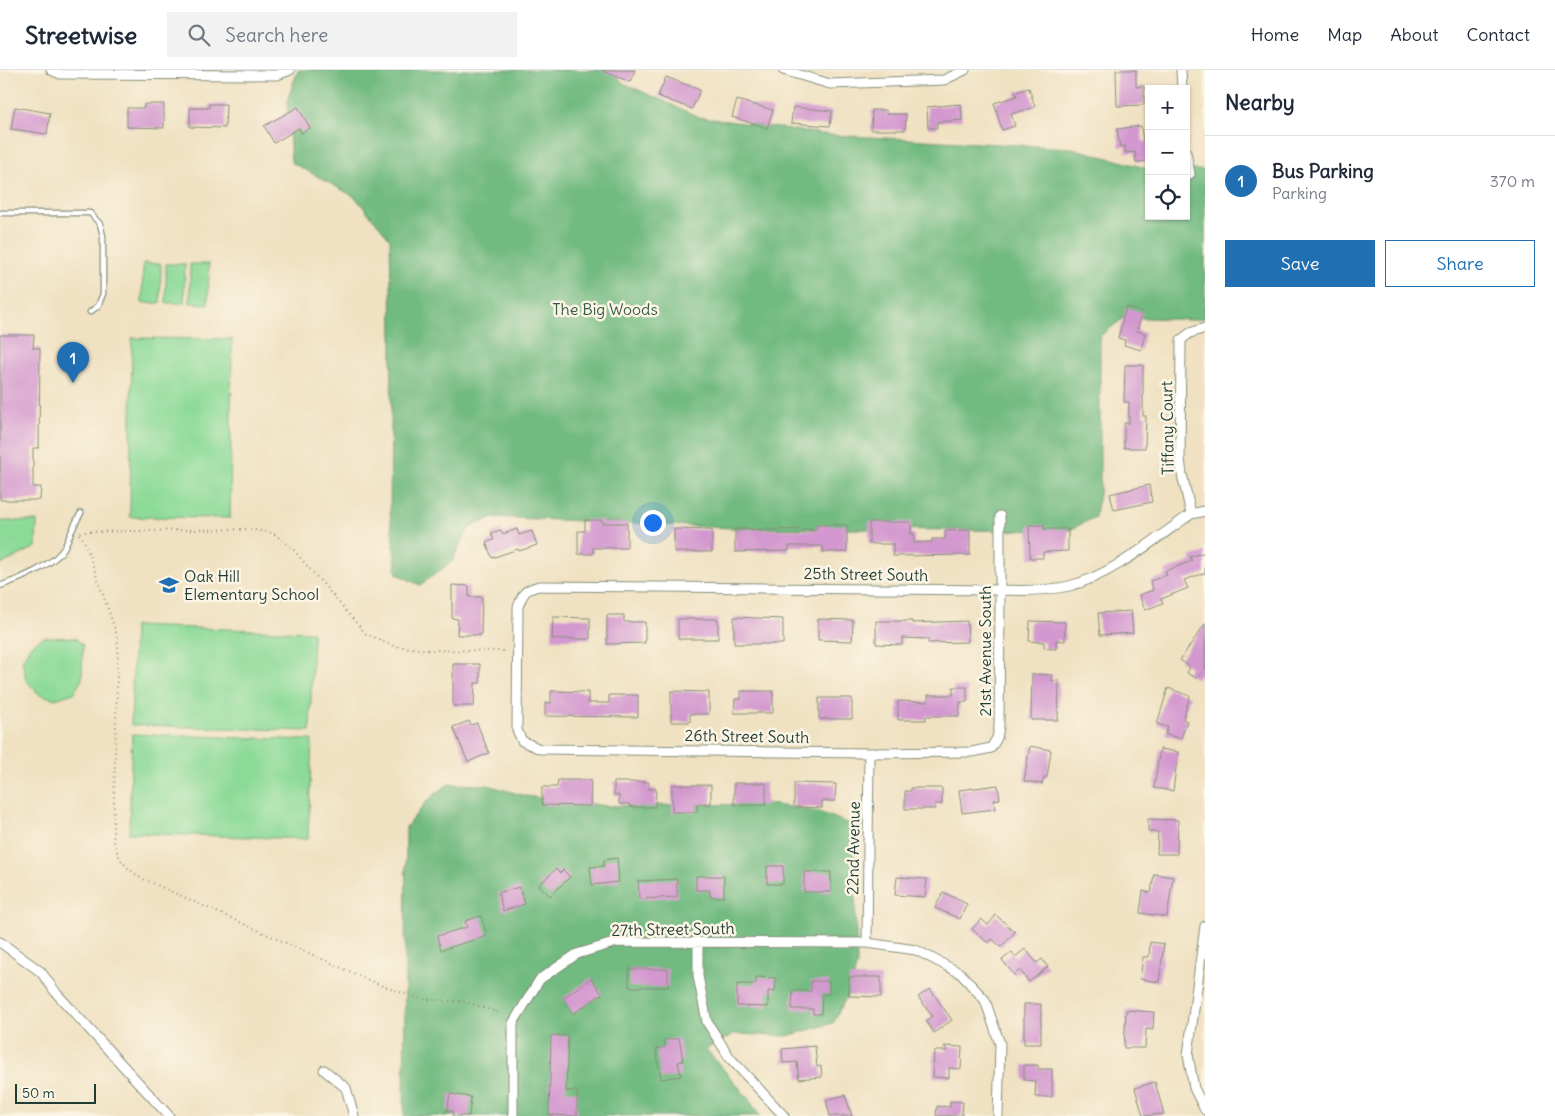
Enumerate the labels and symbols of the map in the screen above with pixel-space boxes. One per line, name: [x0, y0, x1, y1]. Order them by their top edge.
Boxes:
park label: The Big Woods: [552, 299, 658, 319]
pin: 1: [57, 342, 89, 383]
street label: Tiffany Court: [1156, 380, 1178, 475]
your location: [640, 510, 666, 536]
street label: 25th Street South: [803, 563, 929, 585]
place label: Oak Hill Elementary School: [184, 566, 319, 604]
school or university icon: Oak Hill Elementary School: [158, 574, 180, 596]
street label: 21st Avenue South: [975, 586, 995, 716]
street label: 26th Street South: [684, 725, 810, 747]
street label: 22nd Avenue: [842, 801, 864, 895]
street label: 27th Street South: [611, 918, 735, 940]
scale bar: [15, 1081, 96, 1104]

